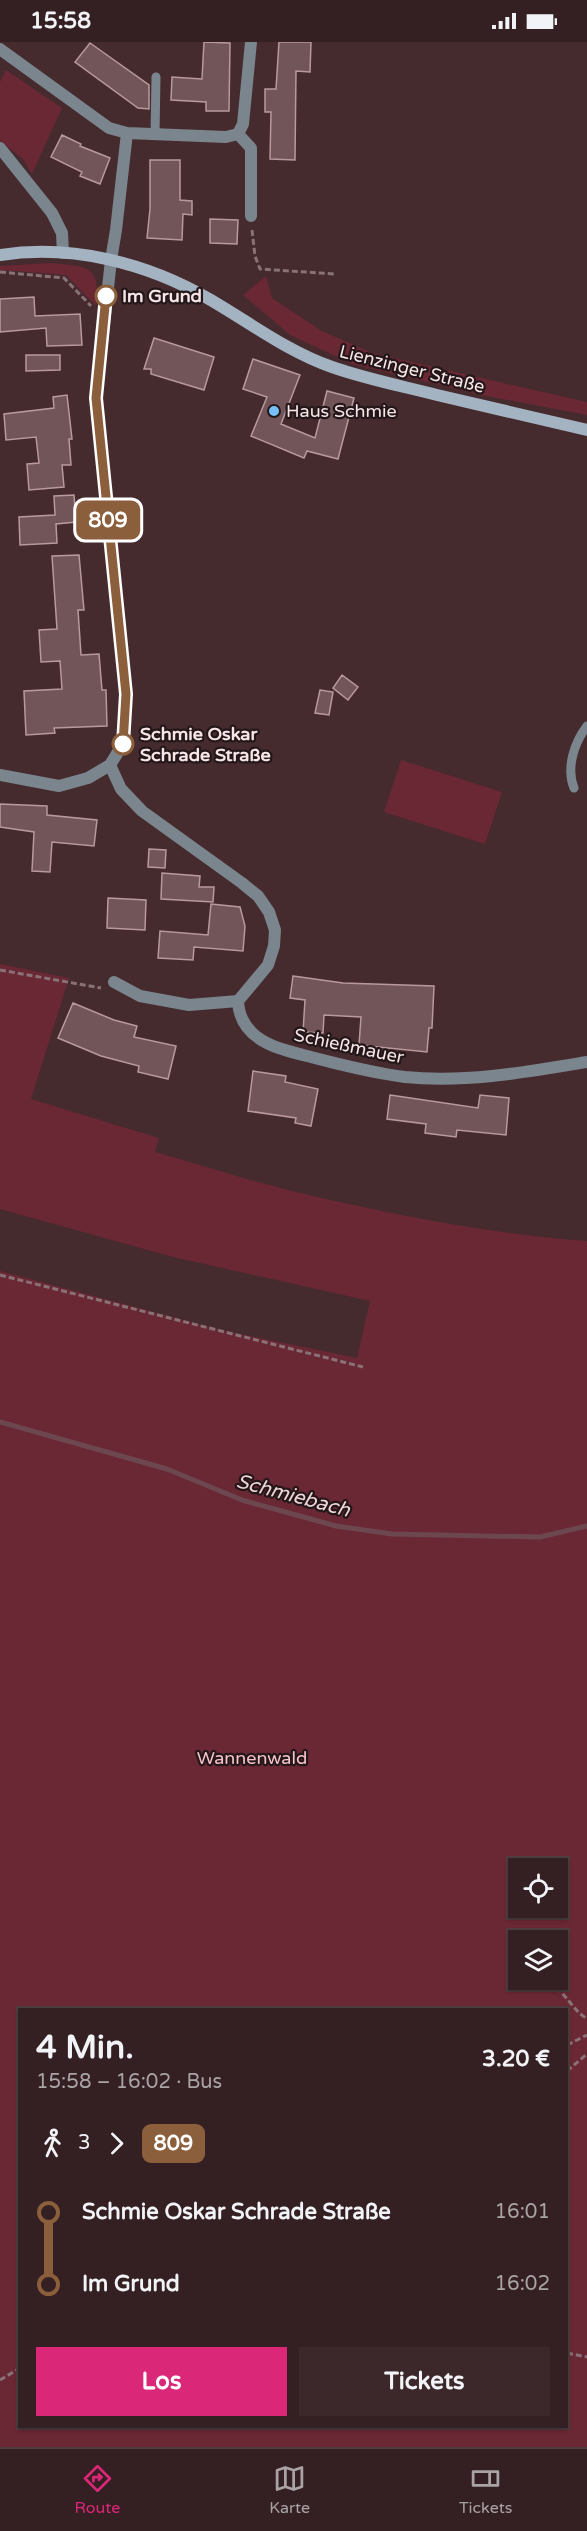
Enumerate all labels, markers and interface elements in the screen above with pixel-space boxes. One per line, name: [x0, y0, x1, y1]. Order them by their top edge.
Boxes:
text: 15:58: [30, 8, 91, 34]
marker: Im Grund: [95, 285, 117, 307]
place label: Im Grund: [122, 285, 202, 307]
street label: Lienzinger Straße: [337, 340, 487, 398]
place label: Haus Schmie: [286, 400, 397, 422]
marker: Haus Schmie: [267, 404, 281, 418]
line badge: 809: [74, 500, 142, 540]
text: 809: [88, 508, 128, 533]
place label: Schmie Oskar Schrade Straße: [140, 723, 271, 766]
marker: Schmie Oskar Schrade Straße: [112, 733, 134, 755]
street label: Schießmauer: [292, 1024, 406, 1068]
water label: Schmiebach: [234, 1469, 353, 1523]
park label: Wannenwald: [197, 1747, 307, 1769]
map controls: [508, 1858, 568, 1990]
button: locate: [508, 1858, 568, 1918]
button: layers: [508, 1930, 568, 1990]
text: 4 Min.: [36, 2028, 134, 2067]
text: 3.20 €: [482, 2046, 550, 2072]
text: 15:58 – 16:02 · Bus: [36, 2070, 222, 2094]
icon: walk: [36, 2127, 69, 2160]
icon: forward: [100, 2127, 133, 2160]
text: 3: [78, 2131, 91, 2155]
text: 809: [154, 2131, 193, 2156]
text: Schmie Oskar Schrade Straße: [82, 2199, 391, 2225]
text: 16:01: [495, 2200, 550, 2224]
text: Im Grund: [82, 2271, 180, 2297]
text: 16:02: [495, 2272, 550, 2296]
button: Los: [36, 2347, 287, 2416]
button: Tickets: [299, 2347, 550, 2416]
tab: Route: [74, 2462, 120, 2518]
tab: Karte: [269, 2462, 310, 2518]
tab: Tickets: [459, 2462, 513, 2518]

